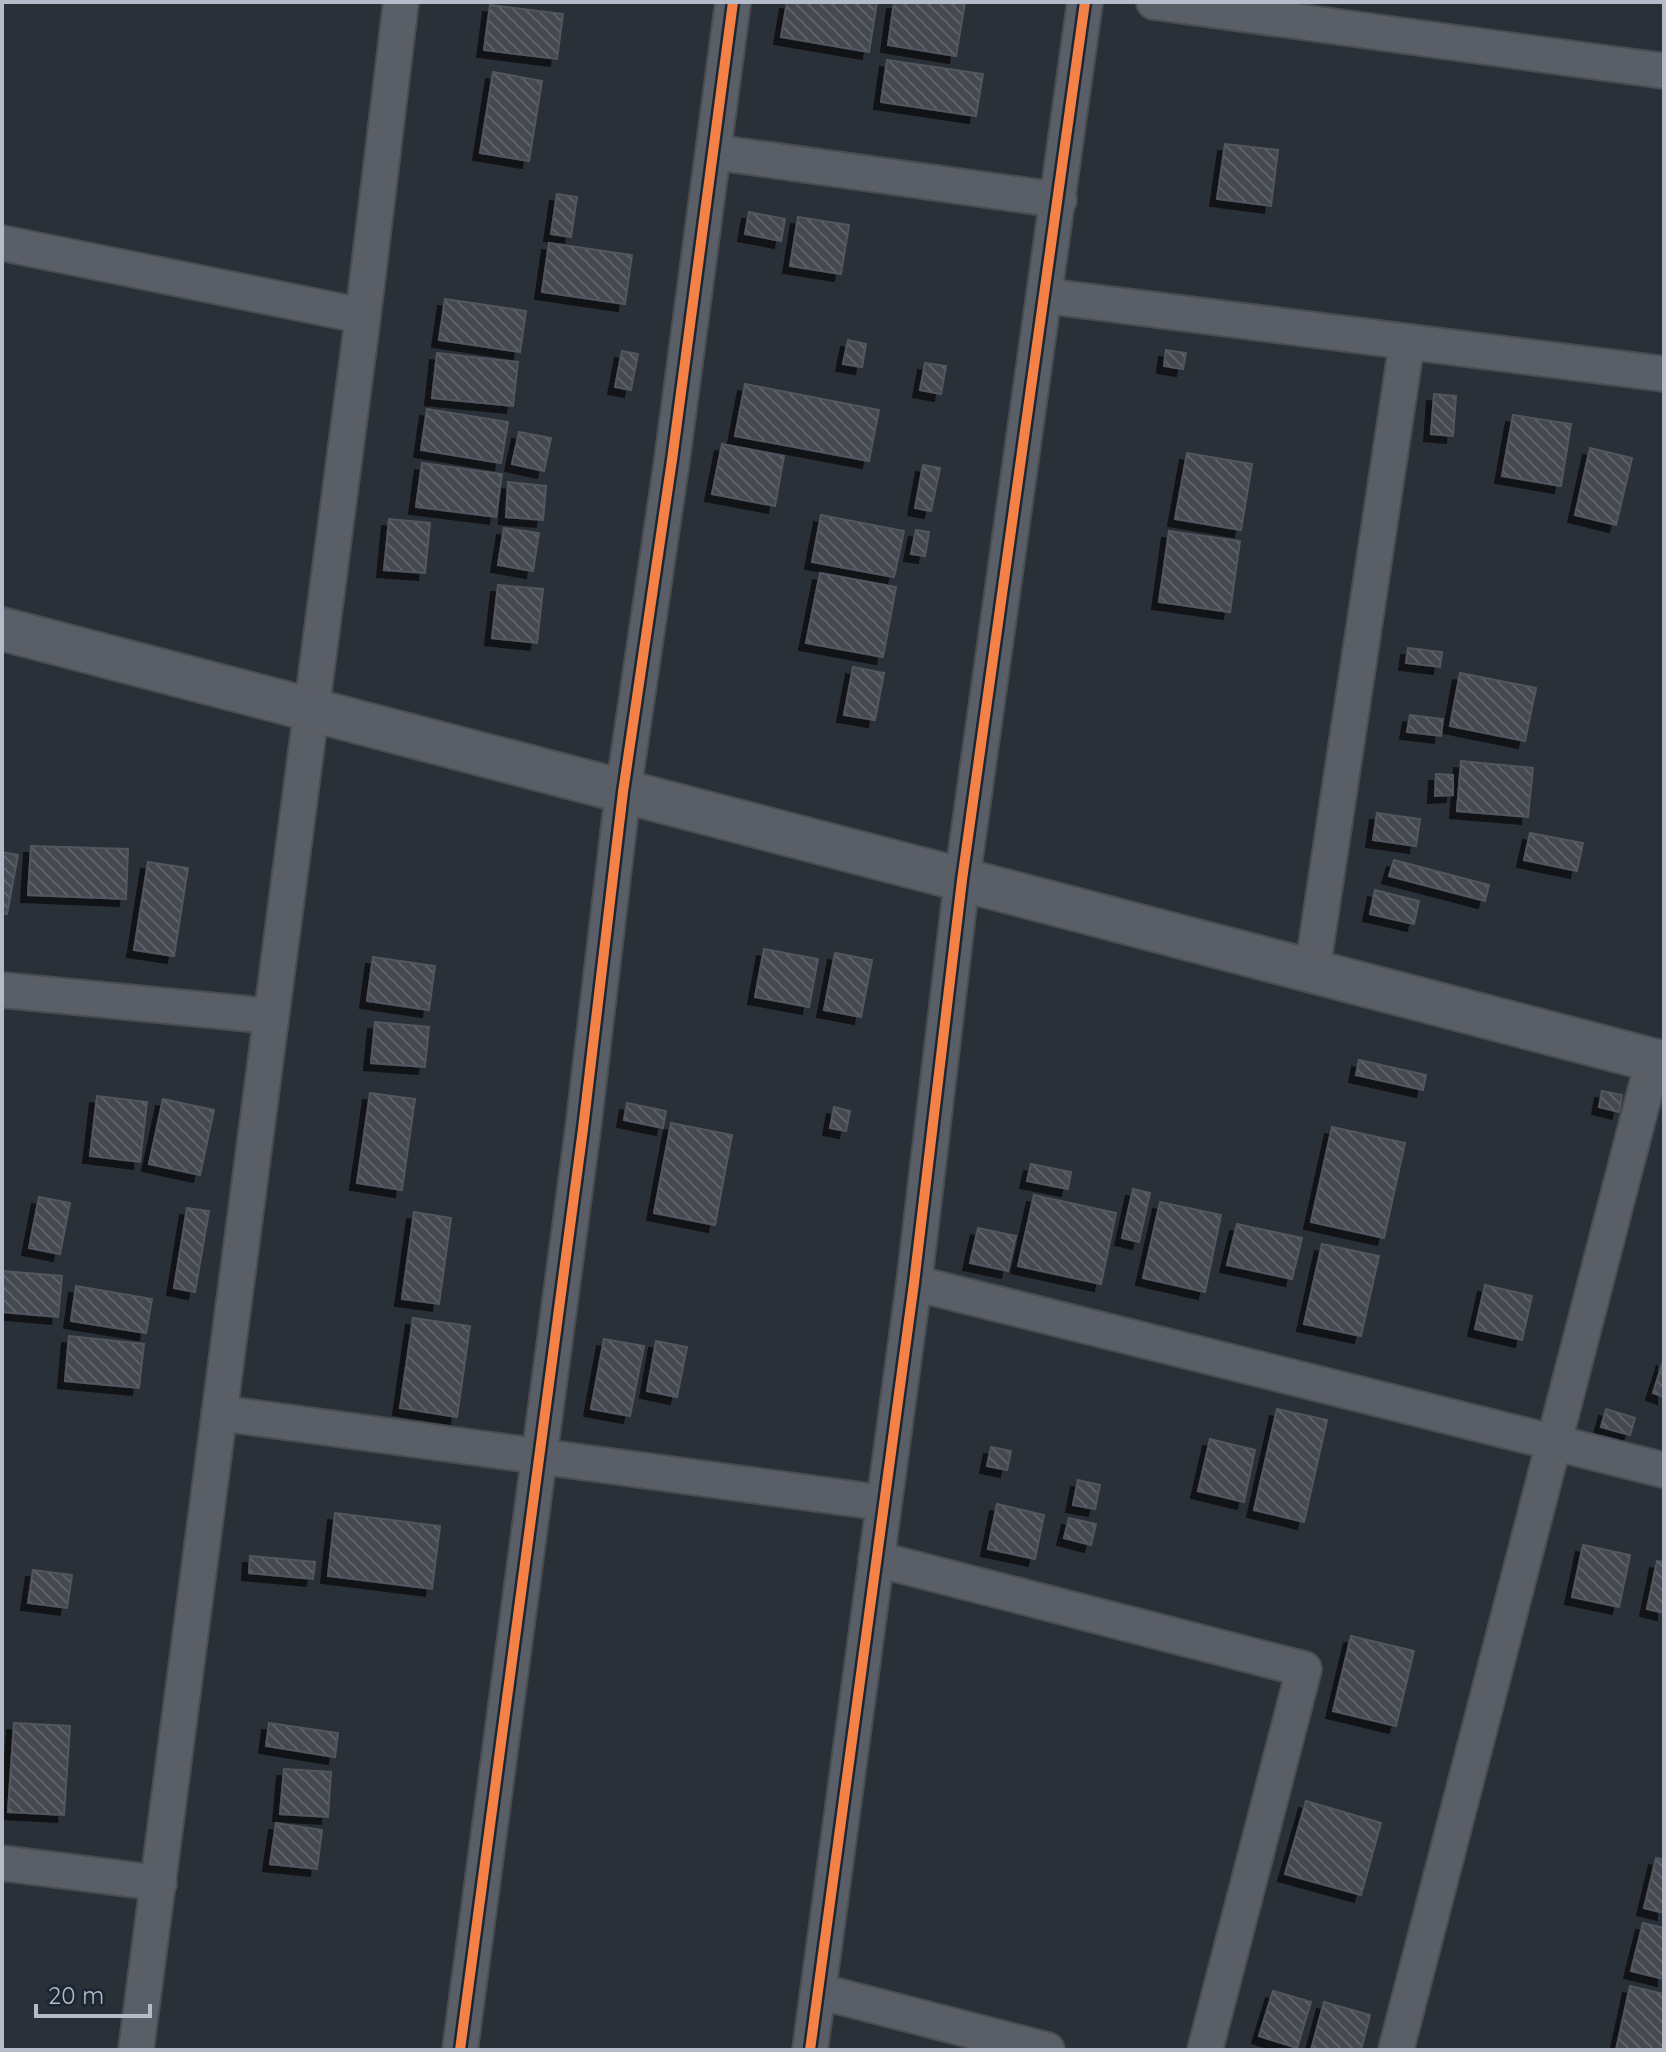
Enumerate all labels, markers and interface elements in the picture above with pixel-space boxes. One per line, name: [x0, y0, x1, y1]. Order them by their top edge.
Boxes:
scale bar: [36, 1968, 150, 2018]
text: 20 m: [48, 1980, 104, 2010]

